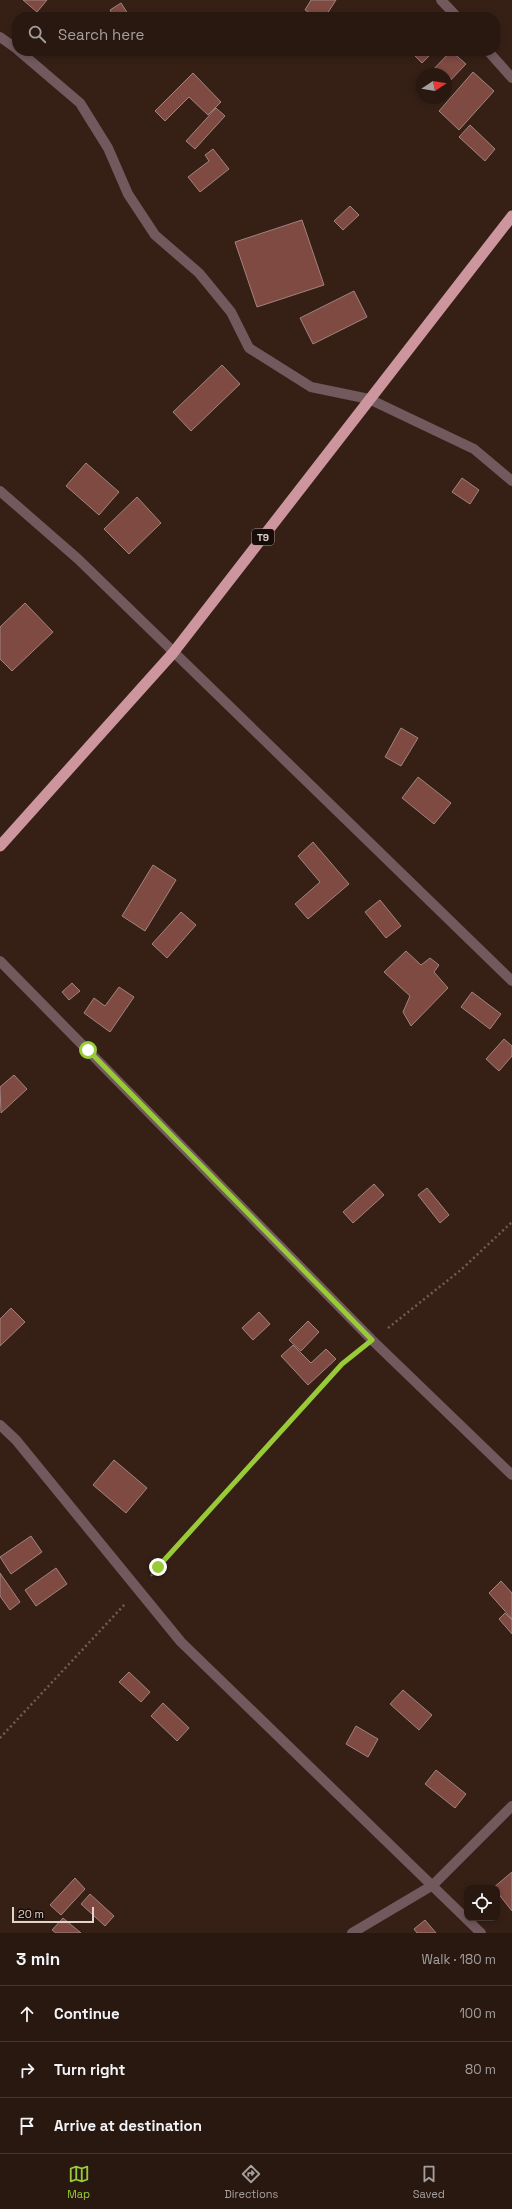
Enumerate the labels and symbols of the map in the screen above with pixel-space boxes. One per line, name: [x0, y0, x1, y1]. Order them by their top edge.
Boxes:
north arrow: [416, 68, 452, 104]
road number: T9: [252, 529, 274, 545]
route start: [79, 1041, 97, 1059]
route end: [149, 1558, 167, 1576]
scale bar: [12, 1905, 94, 1924]

